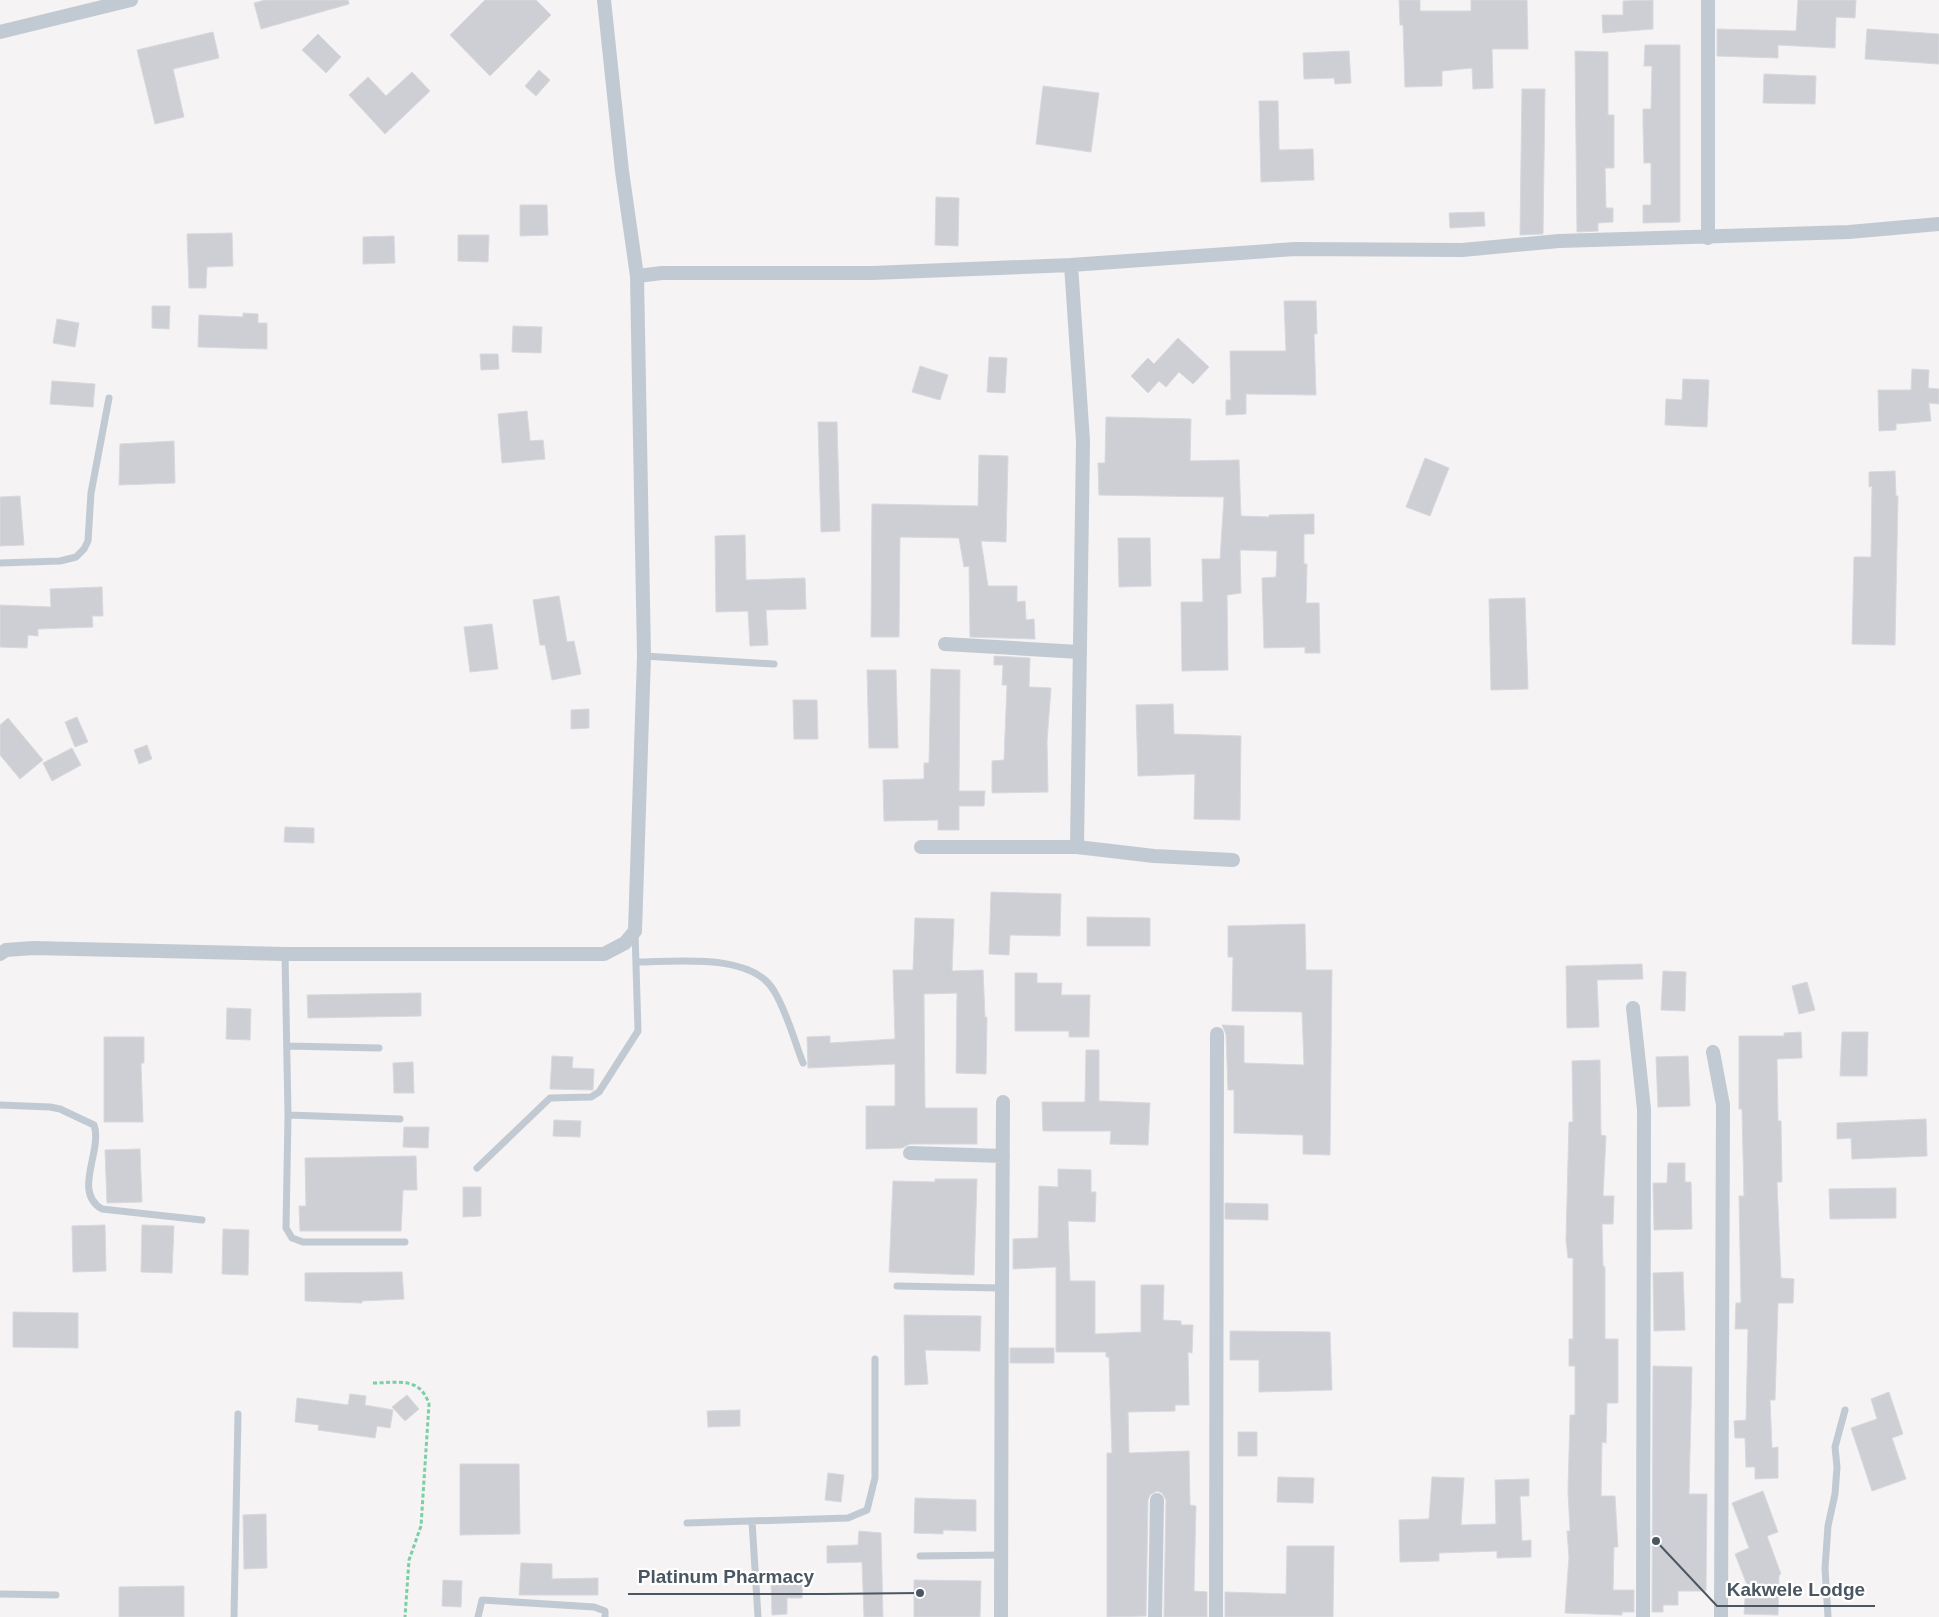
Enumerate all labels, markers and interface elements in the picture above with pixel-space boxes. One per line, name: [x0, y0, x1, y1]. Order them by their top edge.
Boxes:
callout: Platinum Pharmacy: [628, 1560, 824, 1594]
text: Platinum Pharmacy: [638, 1566, 815, 1587]
callout: Kakwele Lodge: [1717, 1572, 1875, 1606]
text: Kakwele Lodge: [1727, 1579, 1865, 1600]

